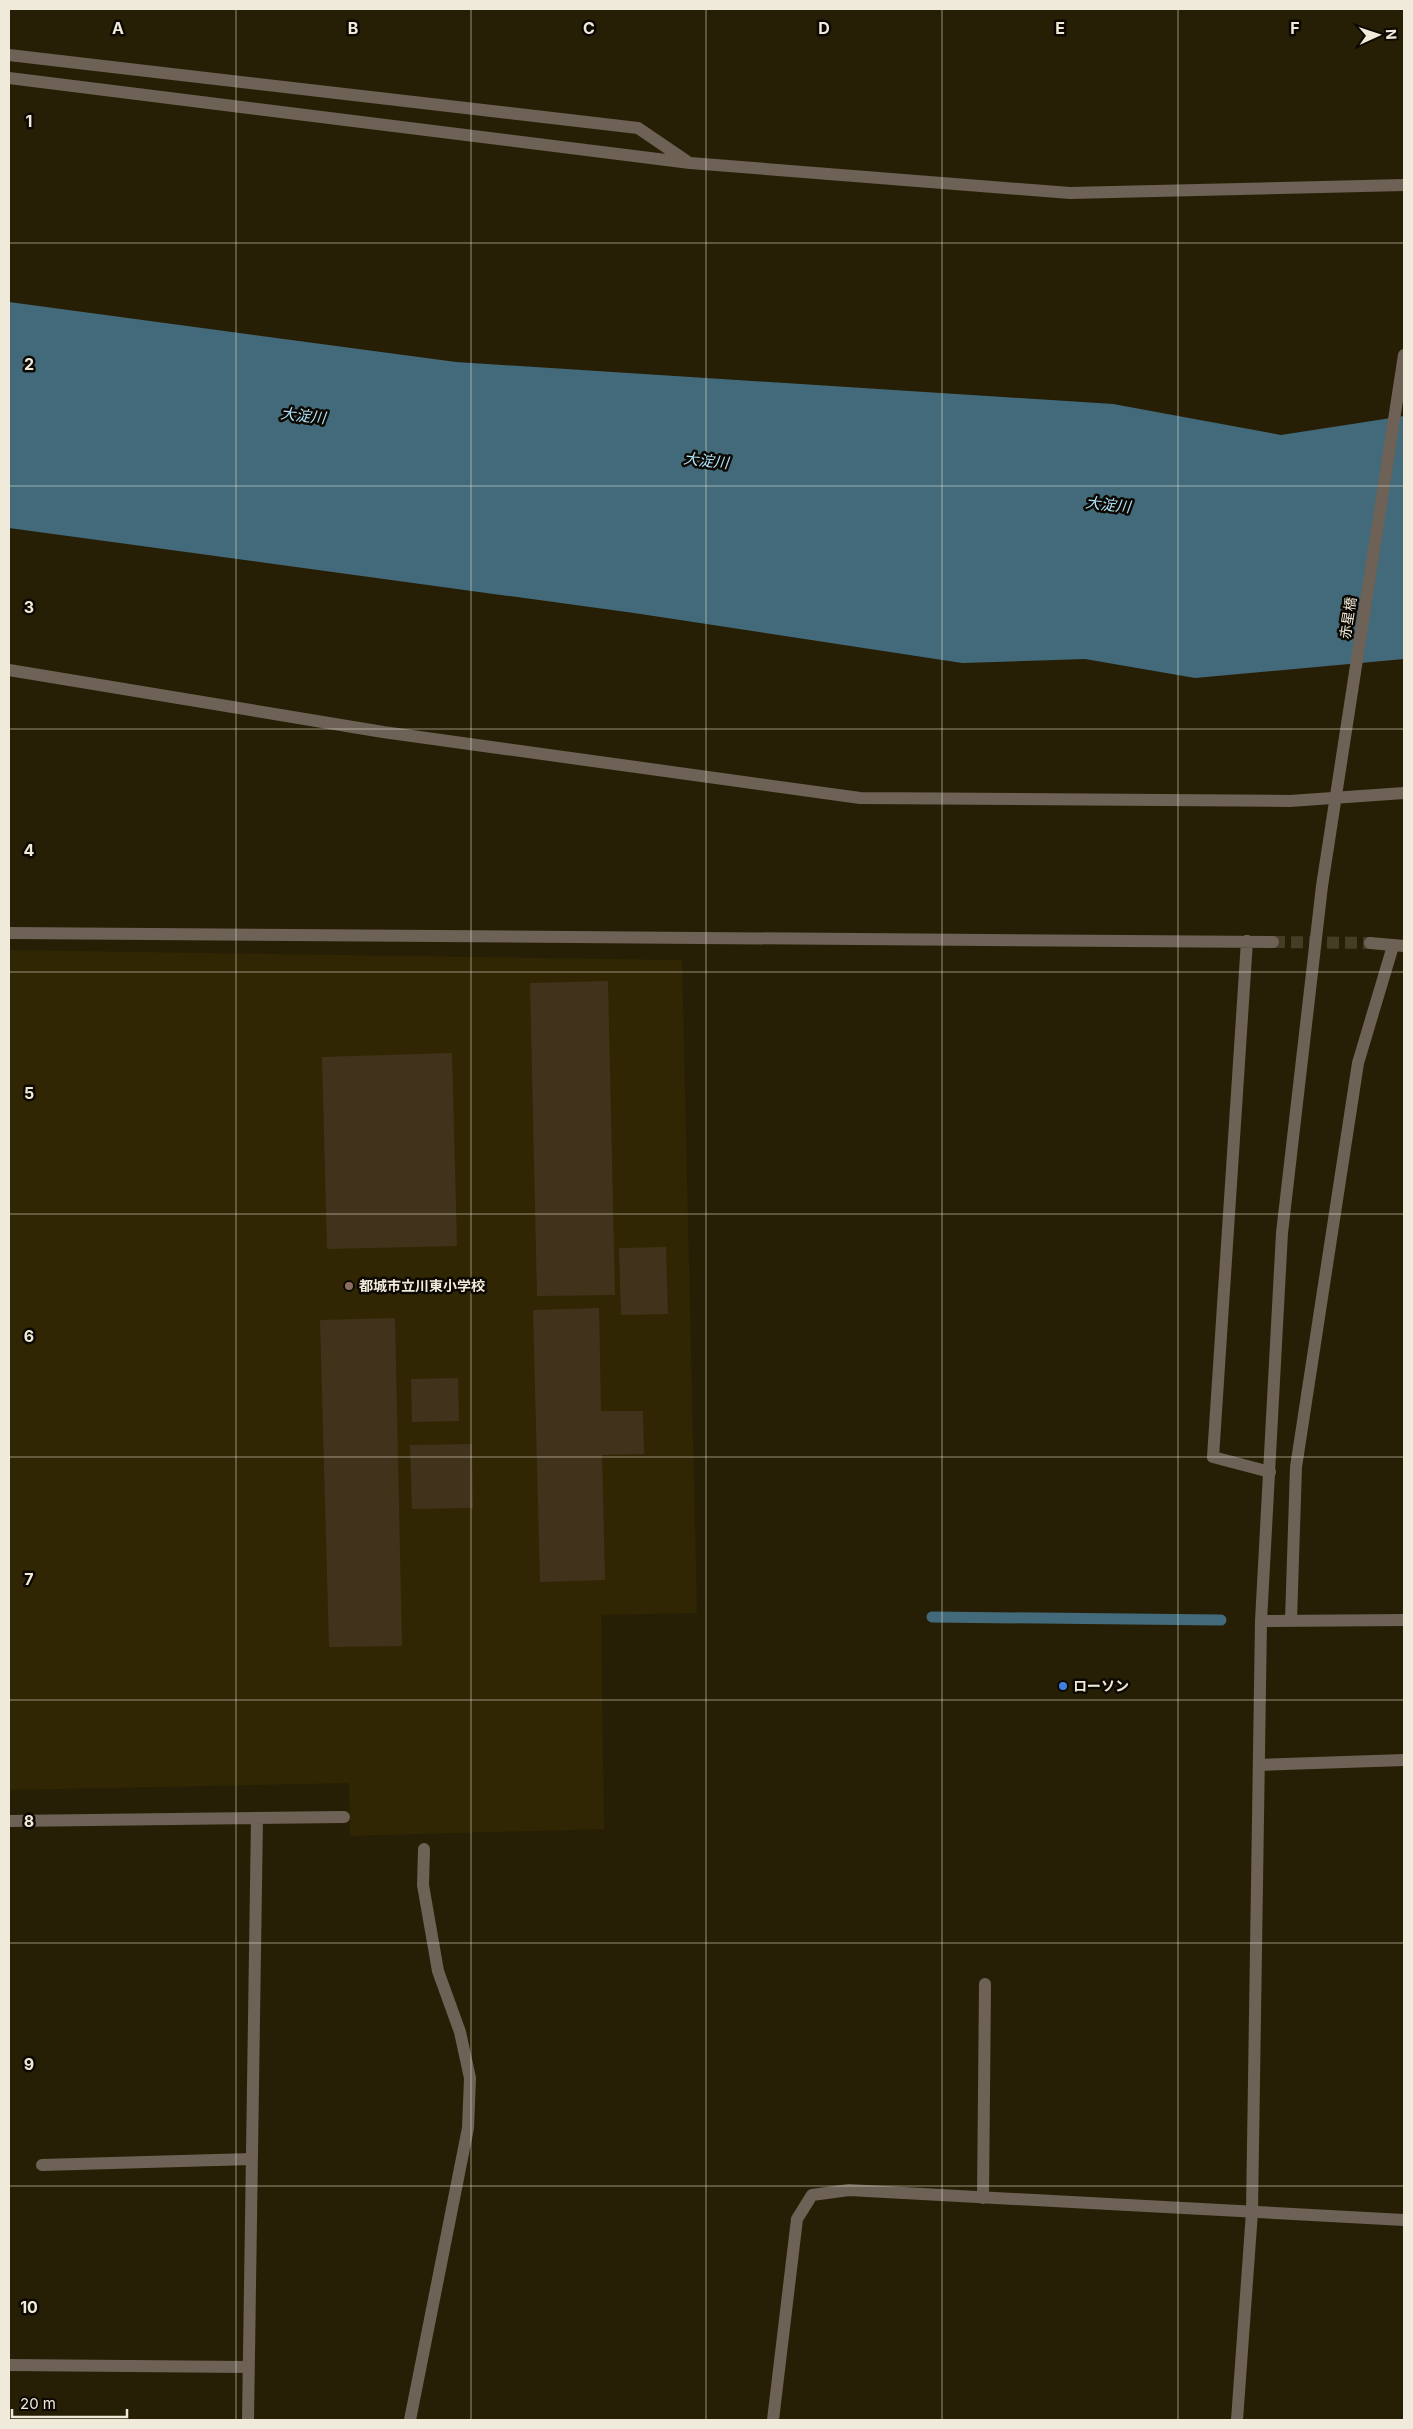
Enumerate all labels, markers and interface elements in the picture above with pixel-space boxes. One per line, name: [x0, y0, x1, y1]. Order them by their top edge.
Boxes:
north arrow: [1353, 10, 1403, 60]
text: A: [112, 18, 124, 38]
text: B: [348, 18, 358, 38]
text: C: [583, 18, 595, 38]
text: D: [818, 18, 830, 38]
text: E: [1055, 18, 1065, 38]
text: F: [1290, 18, 1300, 38]
text: N: [1383, 29, 1400, 40]
text: 1: [26, 111, 32, 131]
text: 2: [24, 354, 34, 374]
water label: 大淀川: [280, 404, 328, 428]
water label: 大淀川: [683, 449, 731, 473]
water label: 大淀川: [1085, 493, 1133, 517]
street label: 赤星橋: [1336, 596, 1359, 640]
text: 3: [24, 597, 34, 617]
text: 4: [24, 840, 35, 860]
text: 5: [24, 1083, 34, 1103]
place label: 都城市立川東小学校: [359, 1277, 485, 1294]
marker: 都城市立川東小学校: [343, 1280, 355, 1292]
text: 6: [24, 1326, 34, 1346]
text: 7: [24, 1569, 34, 1589]
place label: ローソン: [1073, 1677, 1129, 1694]
marker: ローソン: [1057, 1680, 1069, 1692]
text: 8: [24, 1811, 34, 1831]
text: 9: [24, 2054, 34, 2074]
text: 10: [20, 2297, 38, 2317]
scale bar: [12, 2386, 128, 2418]
text: 20 m: [20, 2394, 56, 2413]

